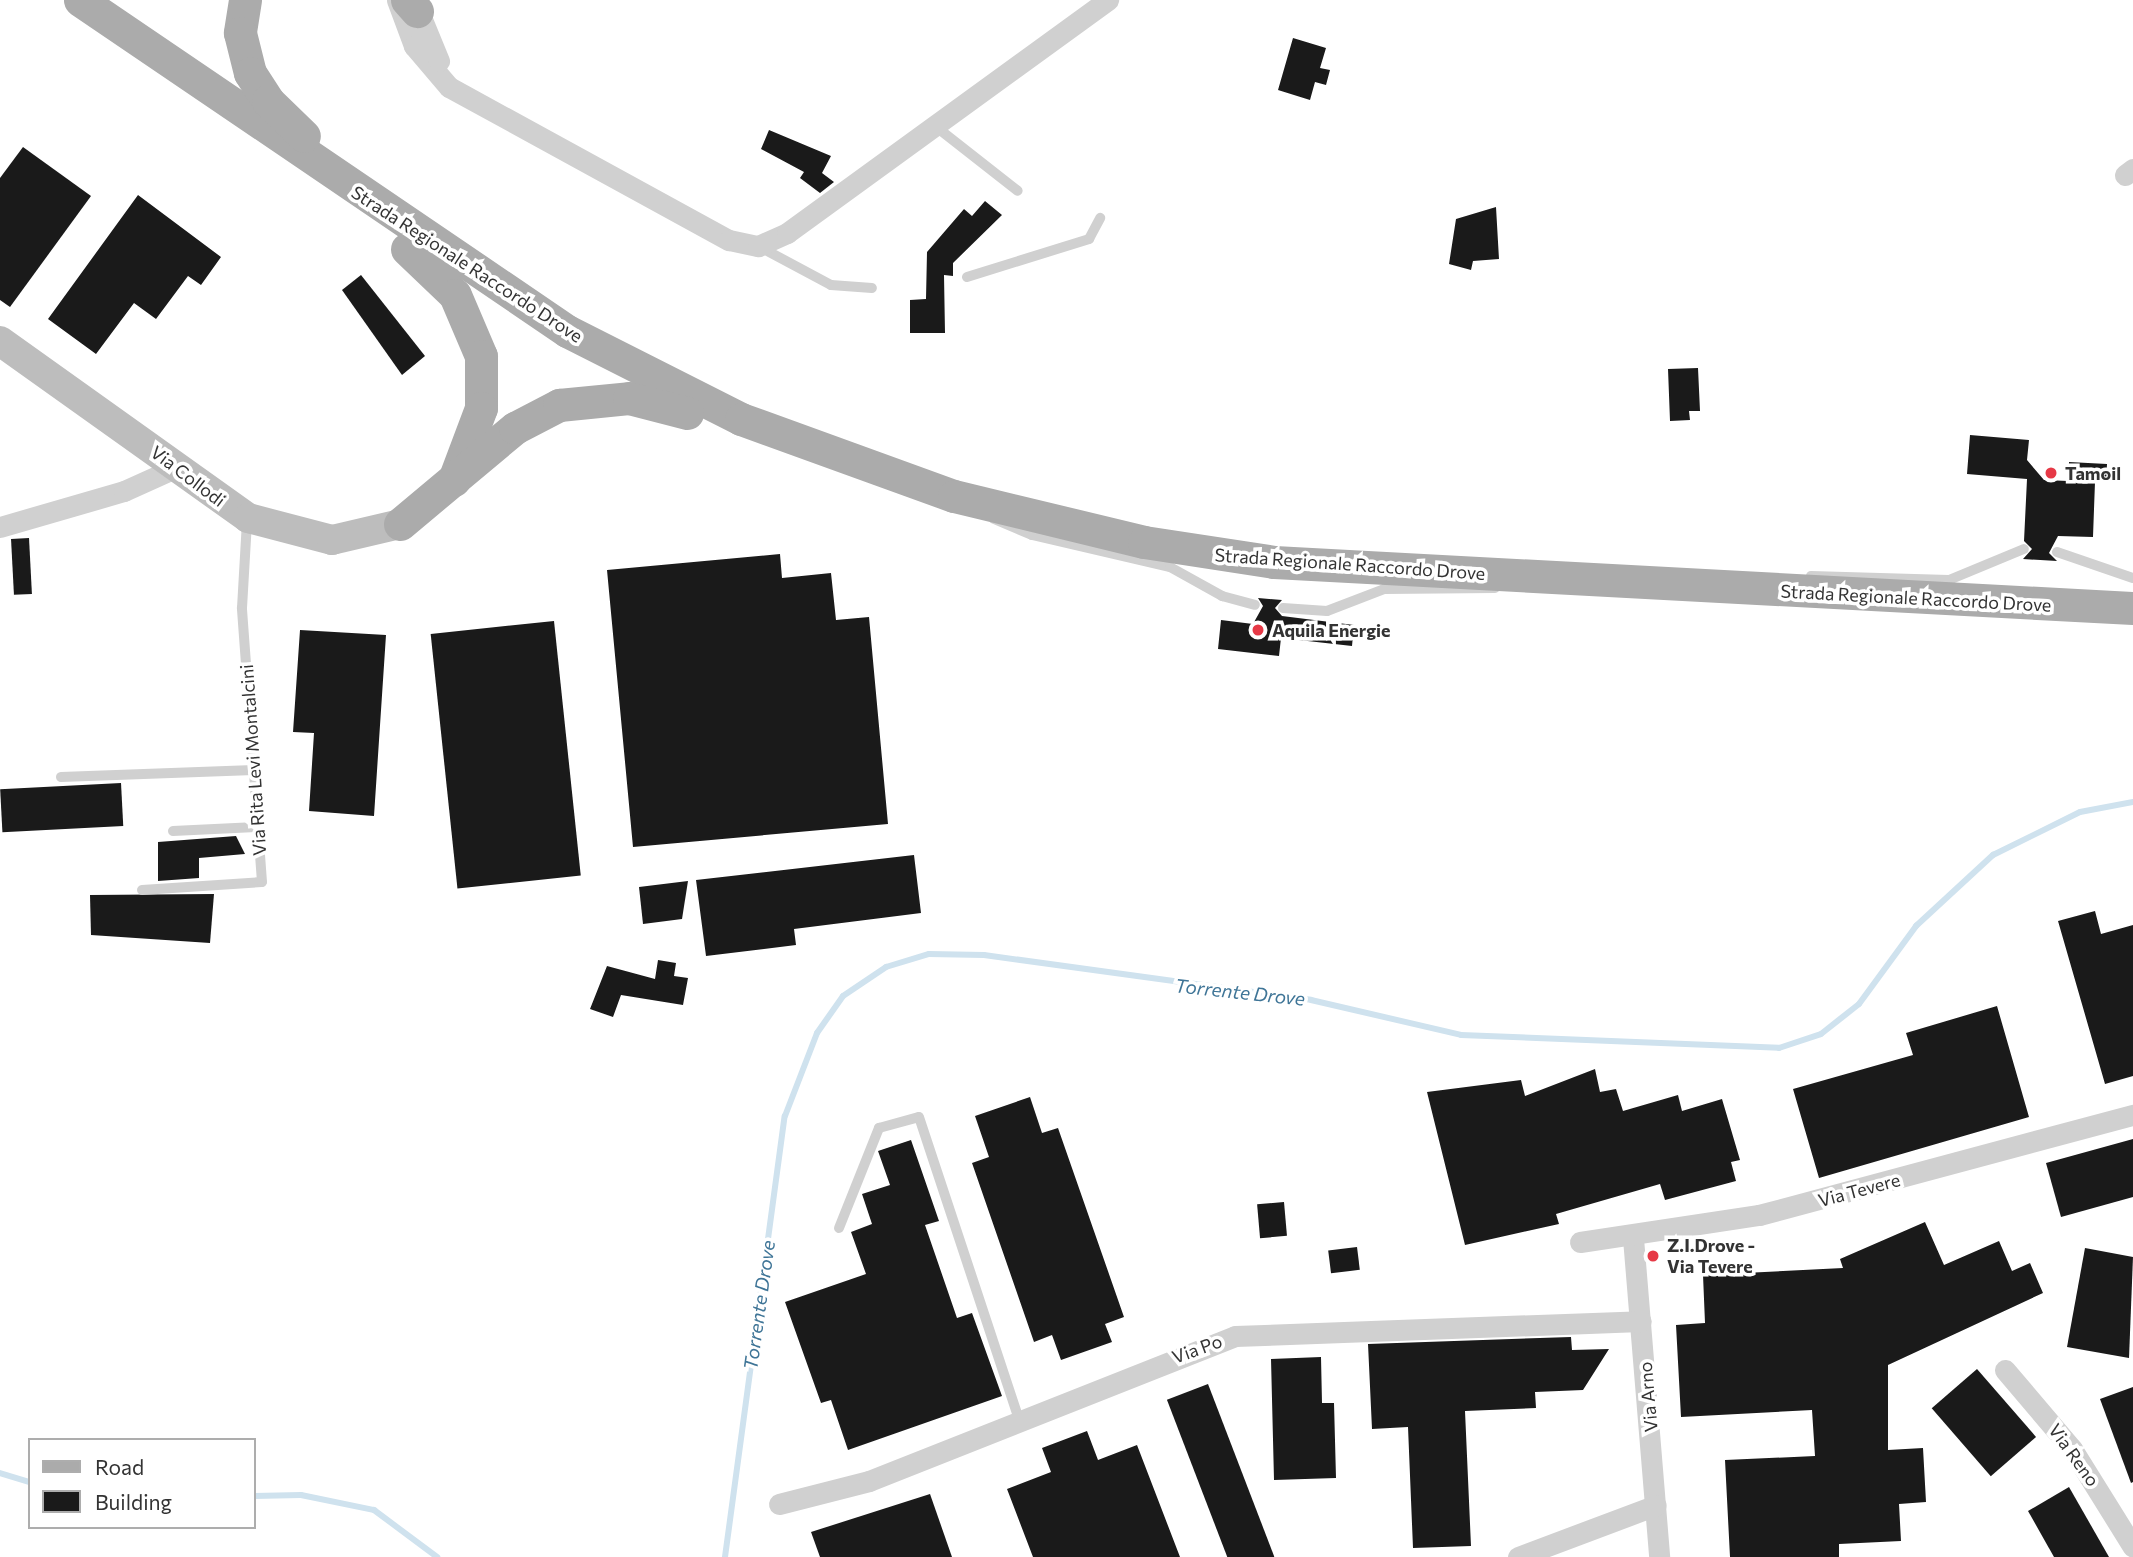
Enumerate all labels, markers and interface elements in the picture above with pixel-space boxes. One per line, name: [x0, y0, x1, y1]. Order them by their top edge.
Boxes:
street label: Strada Regionale Raccordo Drove: [347, 181, 587, 347]
street label: Via Collodi: [146, 441, 230, 511]
place label: Tamoil: [2065, 462, 2121, 484]
marker: Tamoil: [2043, 465, 2059, 481]
street label: Strada Regionale Raccordo Drove: [1214, 544, 1486, 584]
street label: Strada Regionale Raccordo Drove: [1780, 580, 2052, 616]
place label: Aquila Energie: [1272, 619, 1391, 641]
marker: Aquila Energie: [1250, 622, 1266, 638]
street label: Via Rita Levi Montalcini: [236, 664, 270, 856]
water label: Torrente Drove: [1174, 974, 1306, 1010]
street label: Via Tevere: [1816, 1169, 1902, 1211]
place label: Z.I.Drove - Via Tevere: [1667, 1235, 1755, 1278]
water label: Torrente Drove: [739, 1239, 779, 1371]
marker: Z.I.Drove - Via Tevere: [1645, 1248, 1661, 1264]
street label: Via Po: [1169, 1330, 1225, 1368]
street label: Via Arno: [1634, 1361, 1662, 1433]
street label: Via Reno: [2044, 1420, 2104, 1490]
legend: [28, 1438, 256, 1529]
text: Road: [95, 1454, 144, 1479]
text: Building: [95, 1489, 172, 1514]

